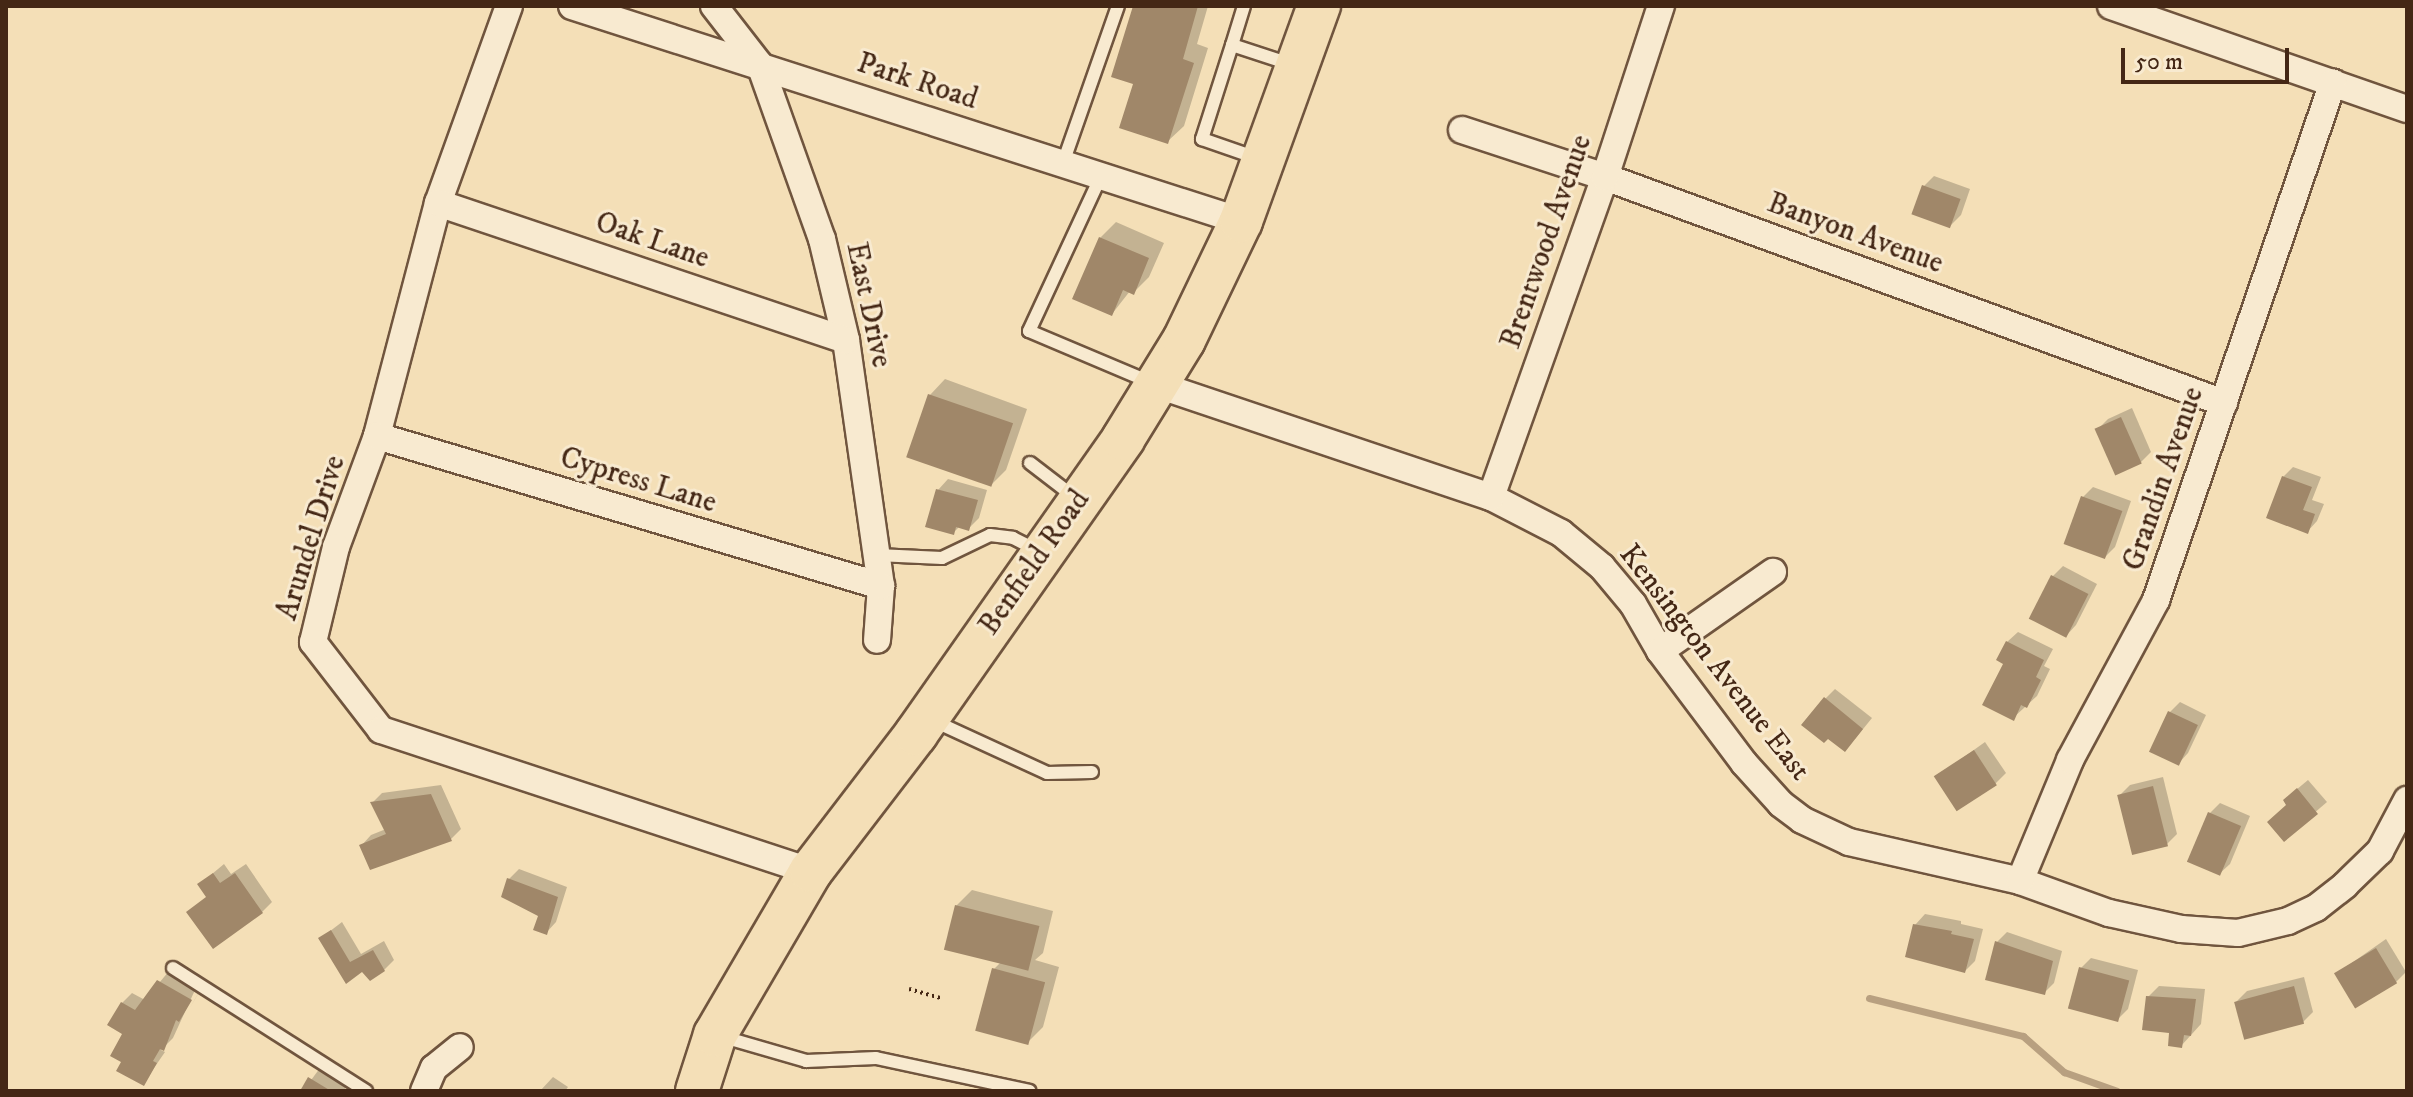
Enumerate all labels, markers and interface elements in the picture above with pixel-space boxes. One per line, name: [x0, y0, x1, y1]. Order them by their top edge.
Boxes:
scale bar: [2125, 32, 2293, 82]
street label: Park Road: [852, 46, 982, 118]
text: 50 m: [2135, 47, 2183, 77]
street label: Brentwood Avenue: [1494, 130, 1600, 354]
street label: Banyon Avenue: [1762, 186, 1948, 282]
street label: Oak Lane: [591, 205, 713, 277]
street label: East Drive: [837, 239, 899, 371]
street label: Grandin Avenue: [2116, 382, 2212, 576]
street label: Cypress Lane: [556, 440, 720, 522]
street label: Arundel Drive: [270, 451, 354, 625]
street label: Benfield Road: [972, 483, 1098, 643]
street label: Kensington Avenue East: [1611, 538, 1817, 788]

